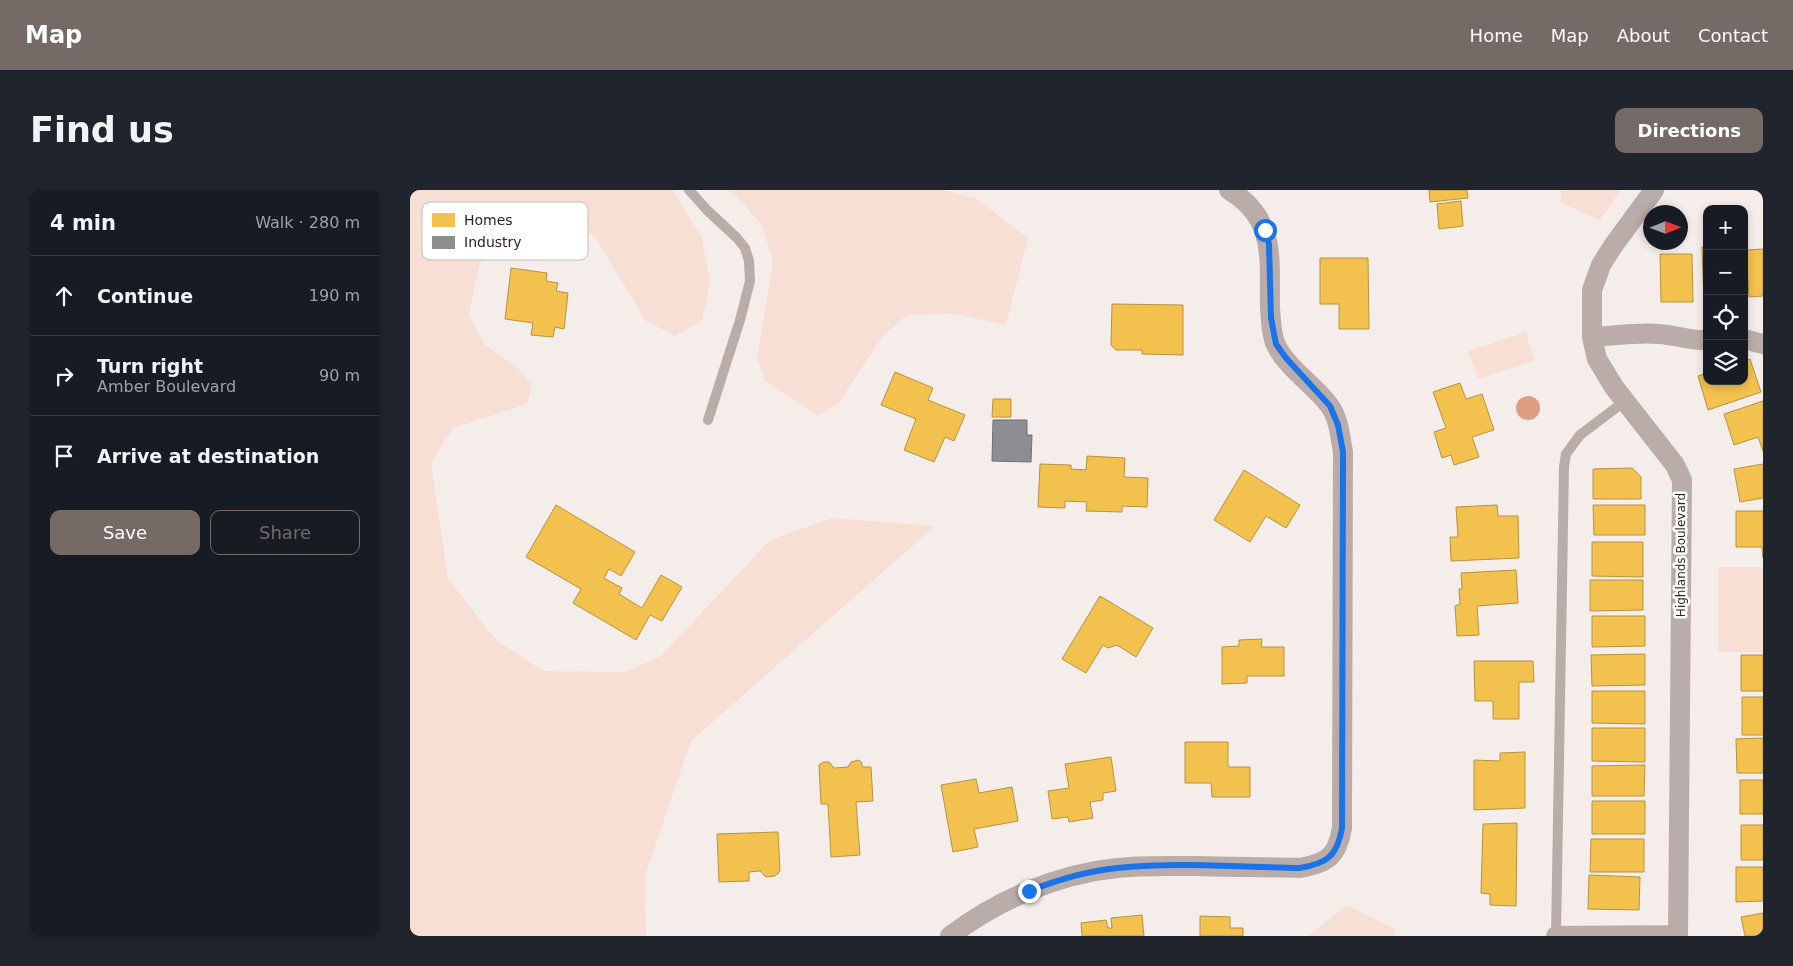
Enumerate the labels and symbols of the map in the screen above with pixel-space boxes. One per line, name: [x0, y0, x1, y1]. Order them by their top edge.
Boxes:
legend: [422, 202, 588, 260]
north arrow: [1643, 205, 1688, 250]
text: Homes: [464, 212, 513, 228]
route start: [1254, 219, 1277, 242]
text: Industry: [464, 234, 522, 250]
street label: Highlands Boulevard: [1674, 493, 1688, 617]
route end: [1018, 880, 1041, 903]

